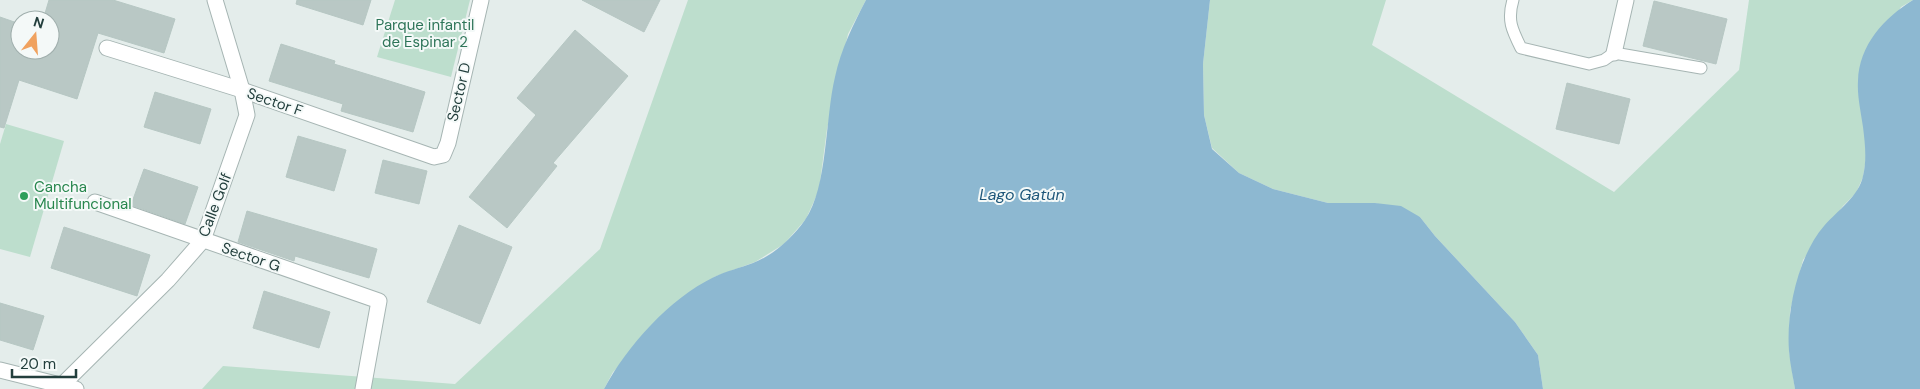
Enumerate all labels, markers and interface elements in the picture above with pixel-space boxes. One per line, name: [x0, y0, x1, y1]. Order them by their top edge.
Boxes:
north arrow: [10, 10, 60, 60]
text: N: [31, 12, 46, 33]
park label: Parque infantil de Espinar 2: [376, 15, 474, 52]
street label: Sector D: [443, 61, 475, 123]
street label: Sector F: [244, 83, 306, 121]
street label: Calle Golf: [194, 170, 236, 240]
place label: Cancha Multifuncional: [34, 177, 132, 214]
water label: Lago Gatún: [979, 184, 1065, 205]
marker: Cancha Multifuncional: [18, 190, 30, 202]
street label: Sector G: [219, 238, 283, 276]
scale bar: [12, 346, 76, 378]
text: 20 m: [20, 354, 56, 374]

